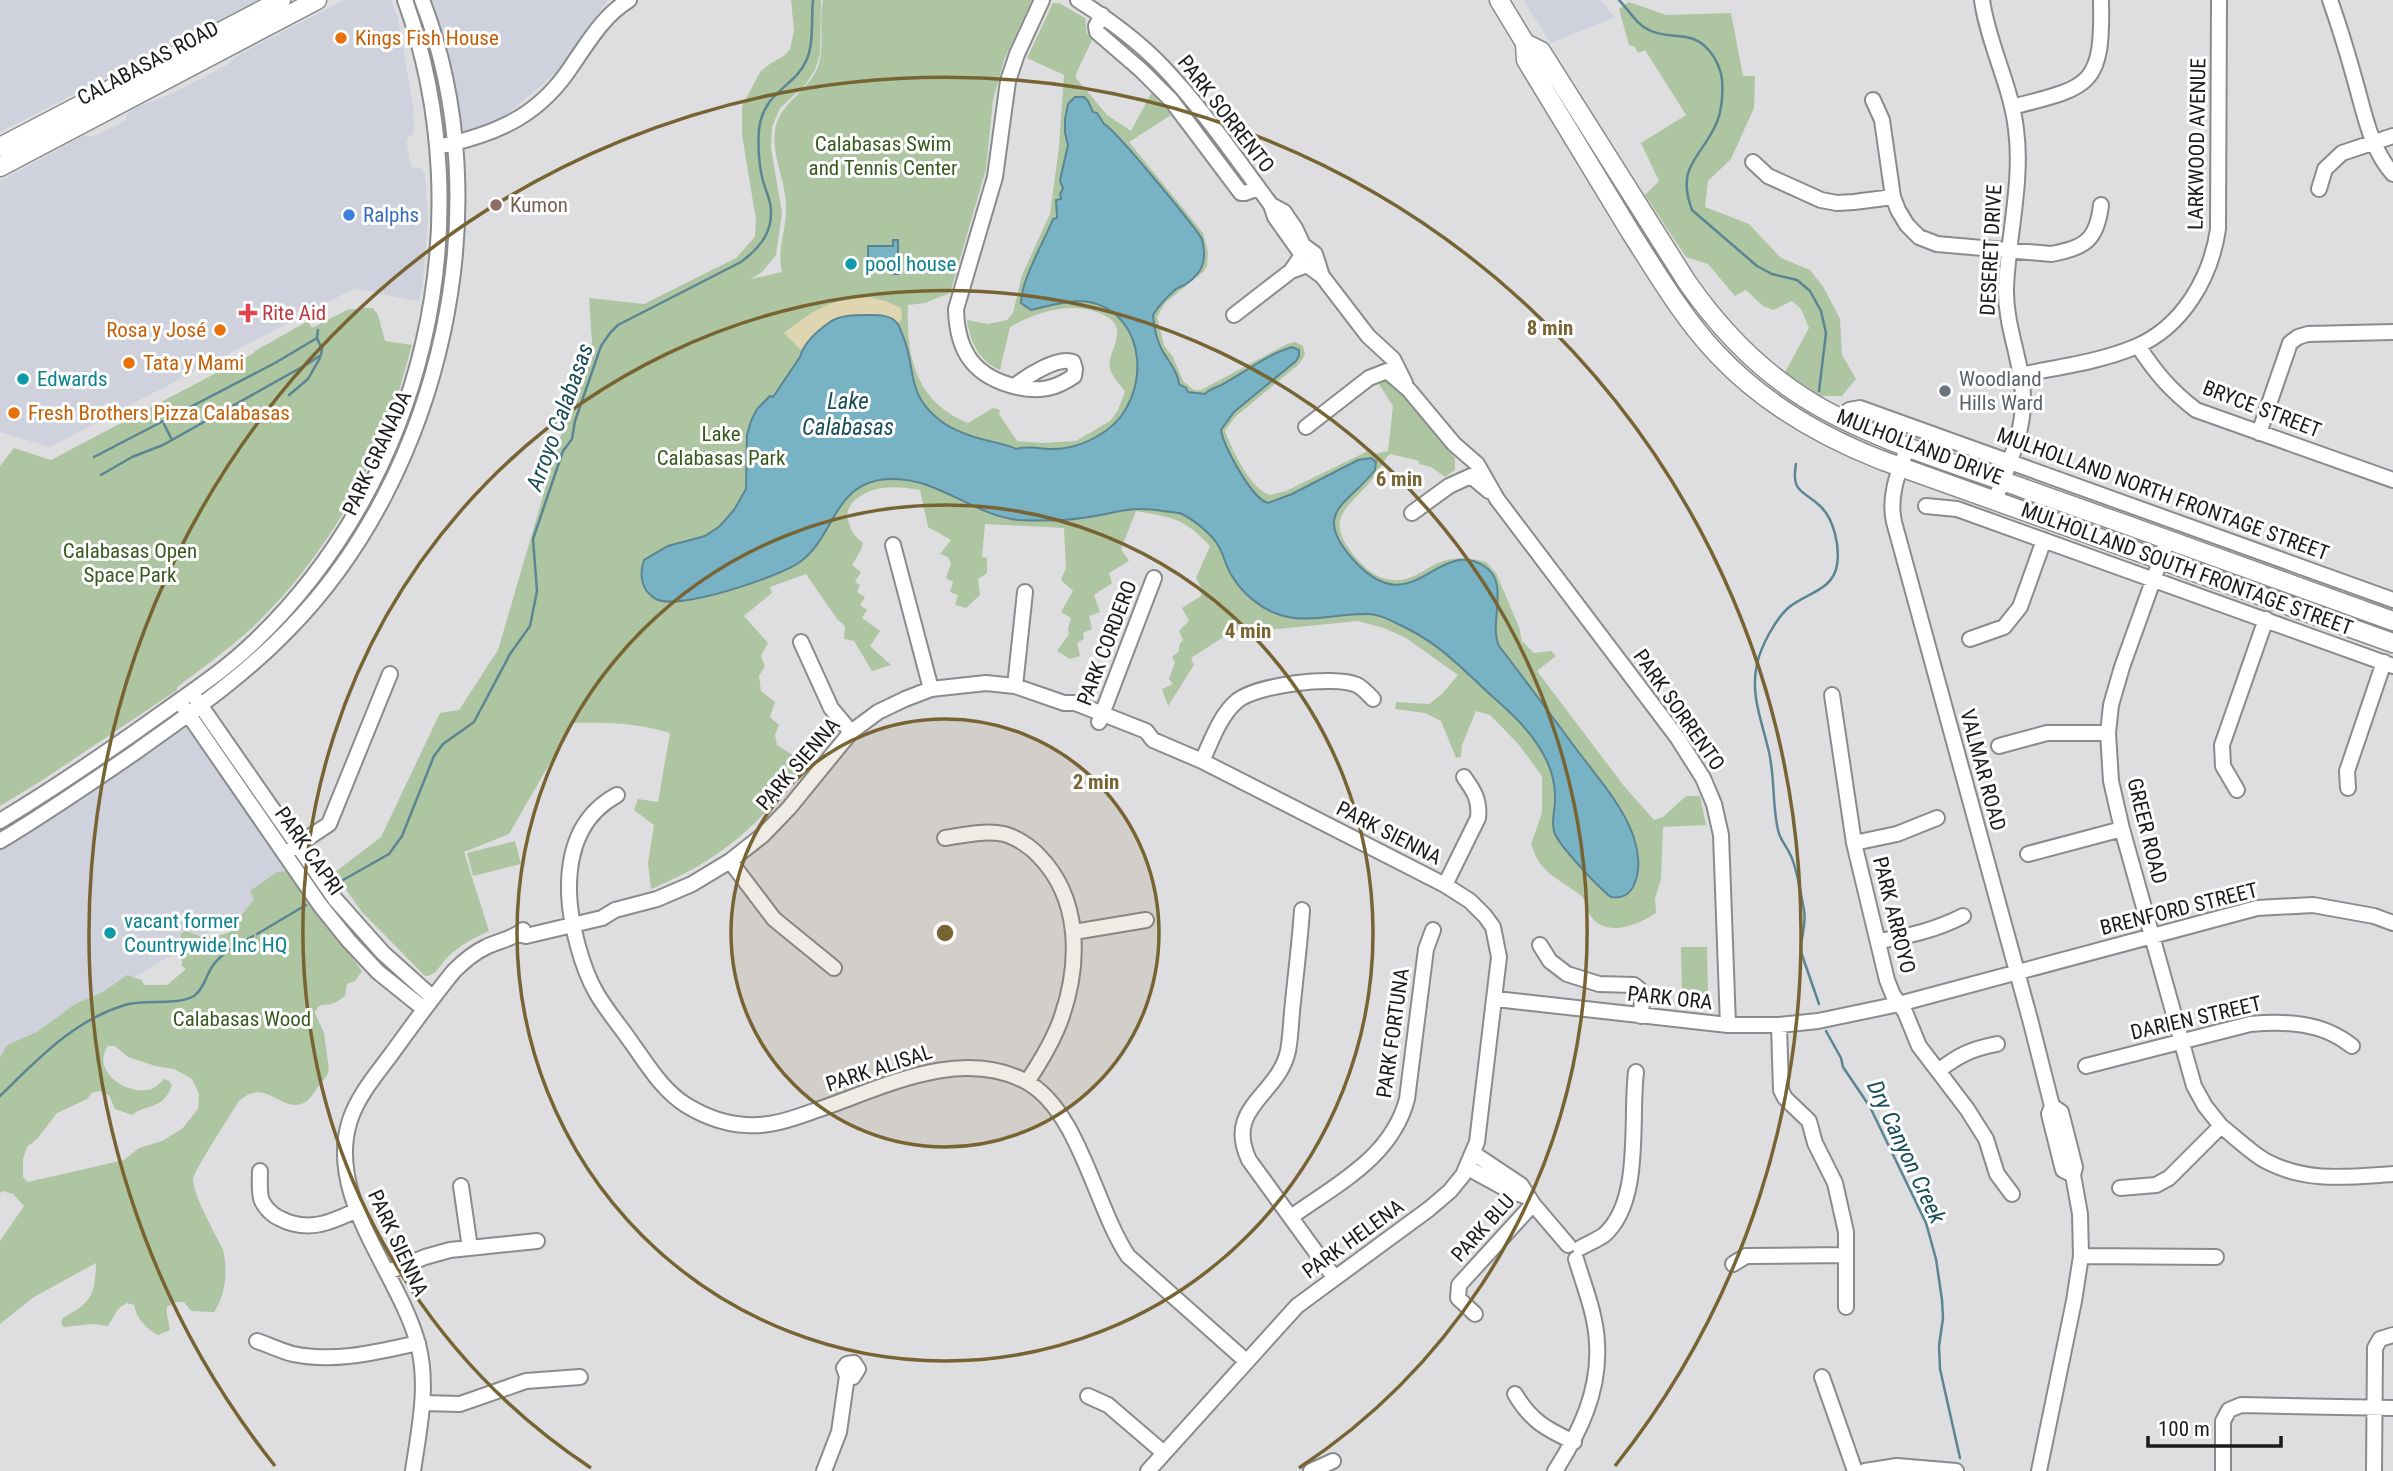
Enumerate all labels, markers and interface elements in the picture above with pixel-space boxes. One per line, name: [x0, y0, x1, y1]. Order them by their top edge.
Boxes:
street label: CALABASAS ROAD: [73, 16, 223, 110]
place label: Kings Fish House: [355, 26, 499, 50]
marker: Kings Fish House: [333, 30, 349, 46]
street label: PARK SORRENTO: [1173, 51, 1279, 177]
street label: LARKWOOD AVENUE: [2184, 58, 2210, 230]
park label: Calabasas Swim and Tennis Center: [809, 132, 957, 180]
street label: DESERET DRIVE: [1976, 184, 2006, 316]
place label: Kumon: [510, 193, 568, 217]
marker: Kumon: [488, 197, 504, 213]
place label: Ralphs: [363, 203, 419, 227]
marker: Ralphs: [341, 207, 357, 223]
place label: pool house: [865, 252, 956, 276]
marker: pool house: [843, 256, 859, 272]
place label: Rite Aid: [262, 301, 326, 325]
marker: Rite Aid: [240, 305, 256, 321]
text: 8 min: [1527, 316, 1573, 340]
place label: Rosa y José: [106, 318, 206, 342]
marker: Rosa y José: [212, 322, 228, 338]
water label: Arroyo Calabasas: [521, 340, 599, 495]
place label: Tata y Mami: [143, 351, 244, 375]
marker: Tata y Mami: [121, 355, 137, 371]
place label: Edwards: [37, 367, 108, 391]
place label: Woodland Hills Ward: [1959, 367, 2043, 415]
marker: Edwards: [15, 371, 31, 387]
street label: BRYCE STREET: [2199, 375, 2325, 443]
marker: Woodland Hills Ward: [1937, 383, 1953, 399]
street label: PARK GRANADA: [338, 387, 416, 519]
water label: Lake Calabasas: [802, 388, 894, 441]
place label: Fresh Brothers Pizza Calabasas: [28, 401, 290, 425]
street label: MULHOLLAND DRIVE: [1834, 404, 2006, 490]
marker: Fresh Brothers Pizza Calabasas: [6, 405, 22, 421]
park label: Lake Calabasas Park: [657, 422, 786, 470]
street label: MULHOLLAND NORTH FRONTAGE STREET: [1994, 423, 2332, 565]
text: 6 min: [1376, 467, 1422, 491]
street label: MULHOLLAND SOUTH FRONTAGE STREET: [2018, 498, 2356, 640]
park label: Calabasas Open Space Park: [63, 539, 197, 587]
street label: PARK CORDERO: [1072, 577, 1142, 709]
text: 4 min: [1225, 619, 1271, 643]
street label: PARK SORRENTO: [1628, 645, 1730, 775]
street label: VALMAR ROAD: [1955, 707, 2011, 833]
street label: PARK SIENNA: [751, 713, 845, 815]
text: 2 min: [1073, 770, 1119, 794]
street label: GREER ROAD: [2122, 776, 2172, 886]
street label: PARK SIENNA: [1332, 796, 1446, 870]
street label: PARK CAPRI: [270, 802, 348, 900]
street label: PARK ARROYO: [1868, 854, 1920, 976]
street label: BRENFORD STREET: [2098, 878, 2260, 940]
place label: vacant former Countrywide Inc HQ: [124, 909, 287, 957]
centre of rings: [933, 921, 957, 945]
marker: vacant former Countrywide Inc HQ: [102, 925, 118, 941]
street label: PARK FORTUNA: [1372, 967, 1414, 1099]
street label: PARK ORA: [1626, 982, 1714, 1014]
street label: DARIEN STREET: [2128, 991, 2264, 1045]
park label: Calabasas Wood: [173, 1007, 311, 1031]
street label: PARK ALISAL: [823, 1040, 935, 1096]
water label: Dry Canyon Creek: [1861, 1076, 1951, 1229]
street label: PARK SIENNA: [363, 1186, 433, 1300]
street label: PARK BLU: [1446, 1189, 1520, 1267]
street label: PARK HELENA: [1298, 1194, 1408, 1284]
scale bar: [2148, 1404, 2281, 1448]
text: 100 m: [2158, 1417, 2210, 1441]

